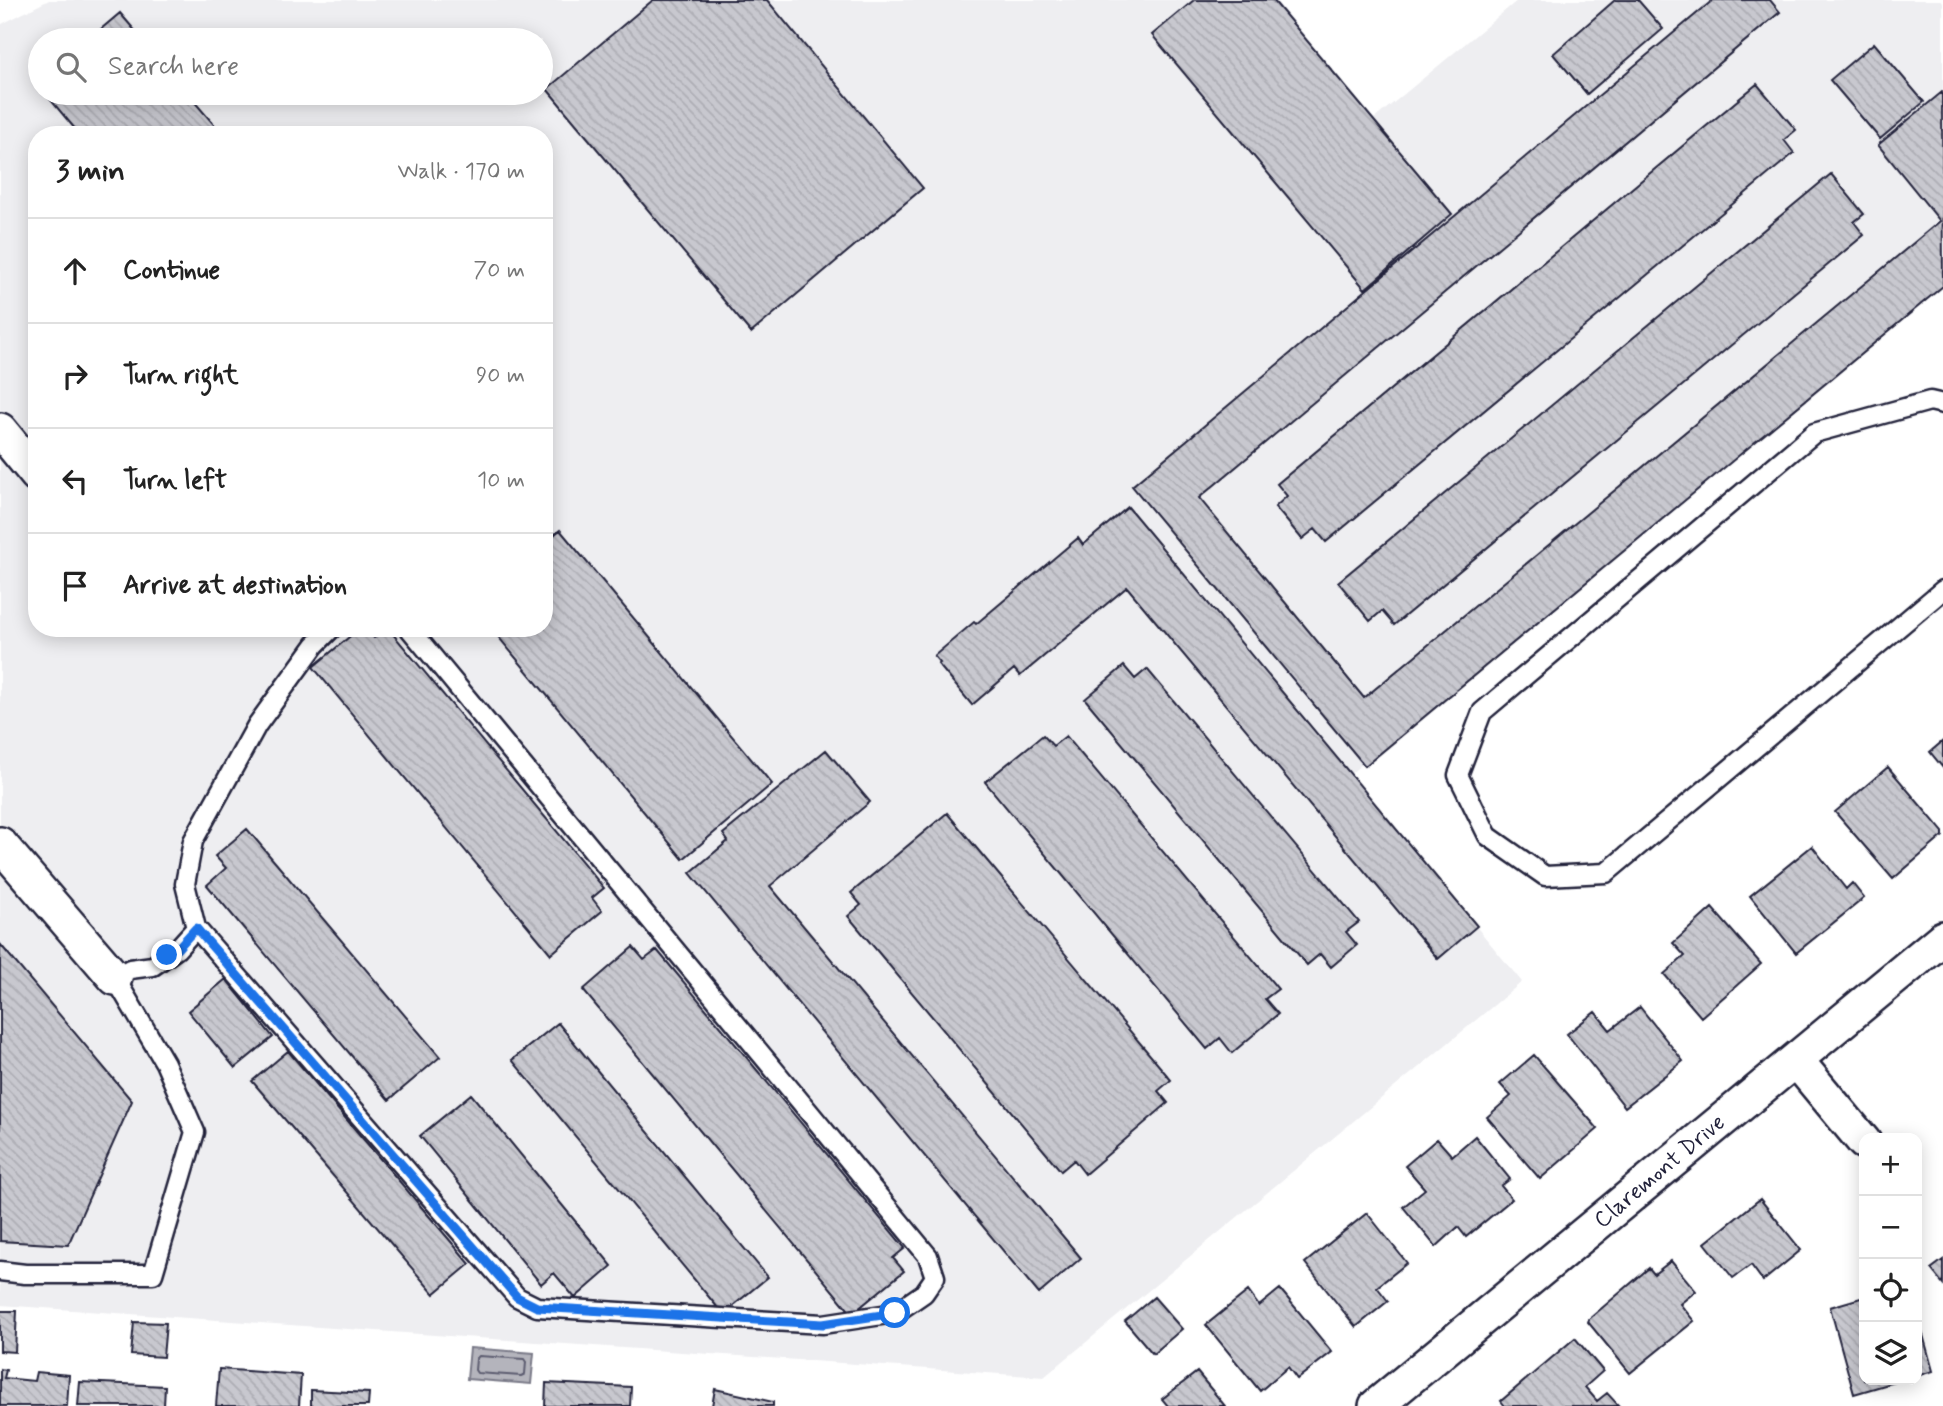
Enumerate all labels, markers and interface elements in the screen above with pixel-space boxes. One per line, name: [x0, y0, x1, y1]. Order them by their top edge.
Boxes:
search box: [28, 28, 553, 105]
icon: search: [52, 48, 90, 86]
text: Search here: [108, 50, 239, 84]
text: 3 min: [56, 152, 125, 191]
text: Walk · 170 m: [397, 157, 525, 187]
icon: ahead: [56, 252, 94, 290]
text: Continue: [123, 254, 220, 288]
text: 70 m: [473, 256, 525, 286]
icon: right: [56, 357, 94, 395]
text: Turn right: [123, 359, 239, 393]
text: 90 m: [476, 361, 525, 391]
icon: left: [56, 462, 94, 500]
text: Turn left: [123, 464, 227, 498]
text: 10 m: [477, 466, 525, 496]
icon: arrive: [56, 567, 94, 605]
text: Arrive at destination: [123, 569, 347, 603]
route end: [151, 939, 182, 970]
street label: Claremont Drive: [1588, 1108, 1732, 1236]
map controls: [1859, 1133, 1922, 1385]
button: +: [1859, 1133, 1922, 1196]
button: −: [1859, 1196, 1922, 1259]
button: locate: [1859, 1259, 1922, 1322]
route start: [879, 1297, 910, 1328]
button: layers: [1859, 1322, 1922, 1385]

